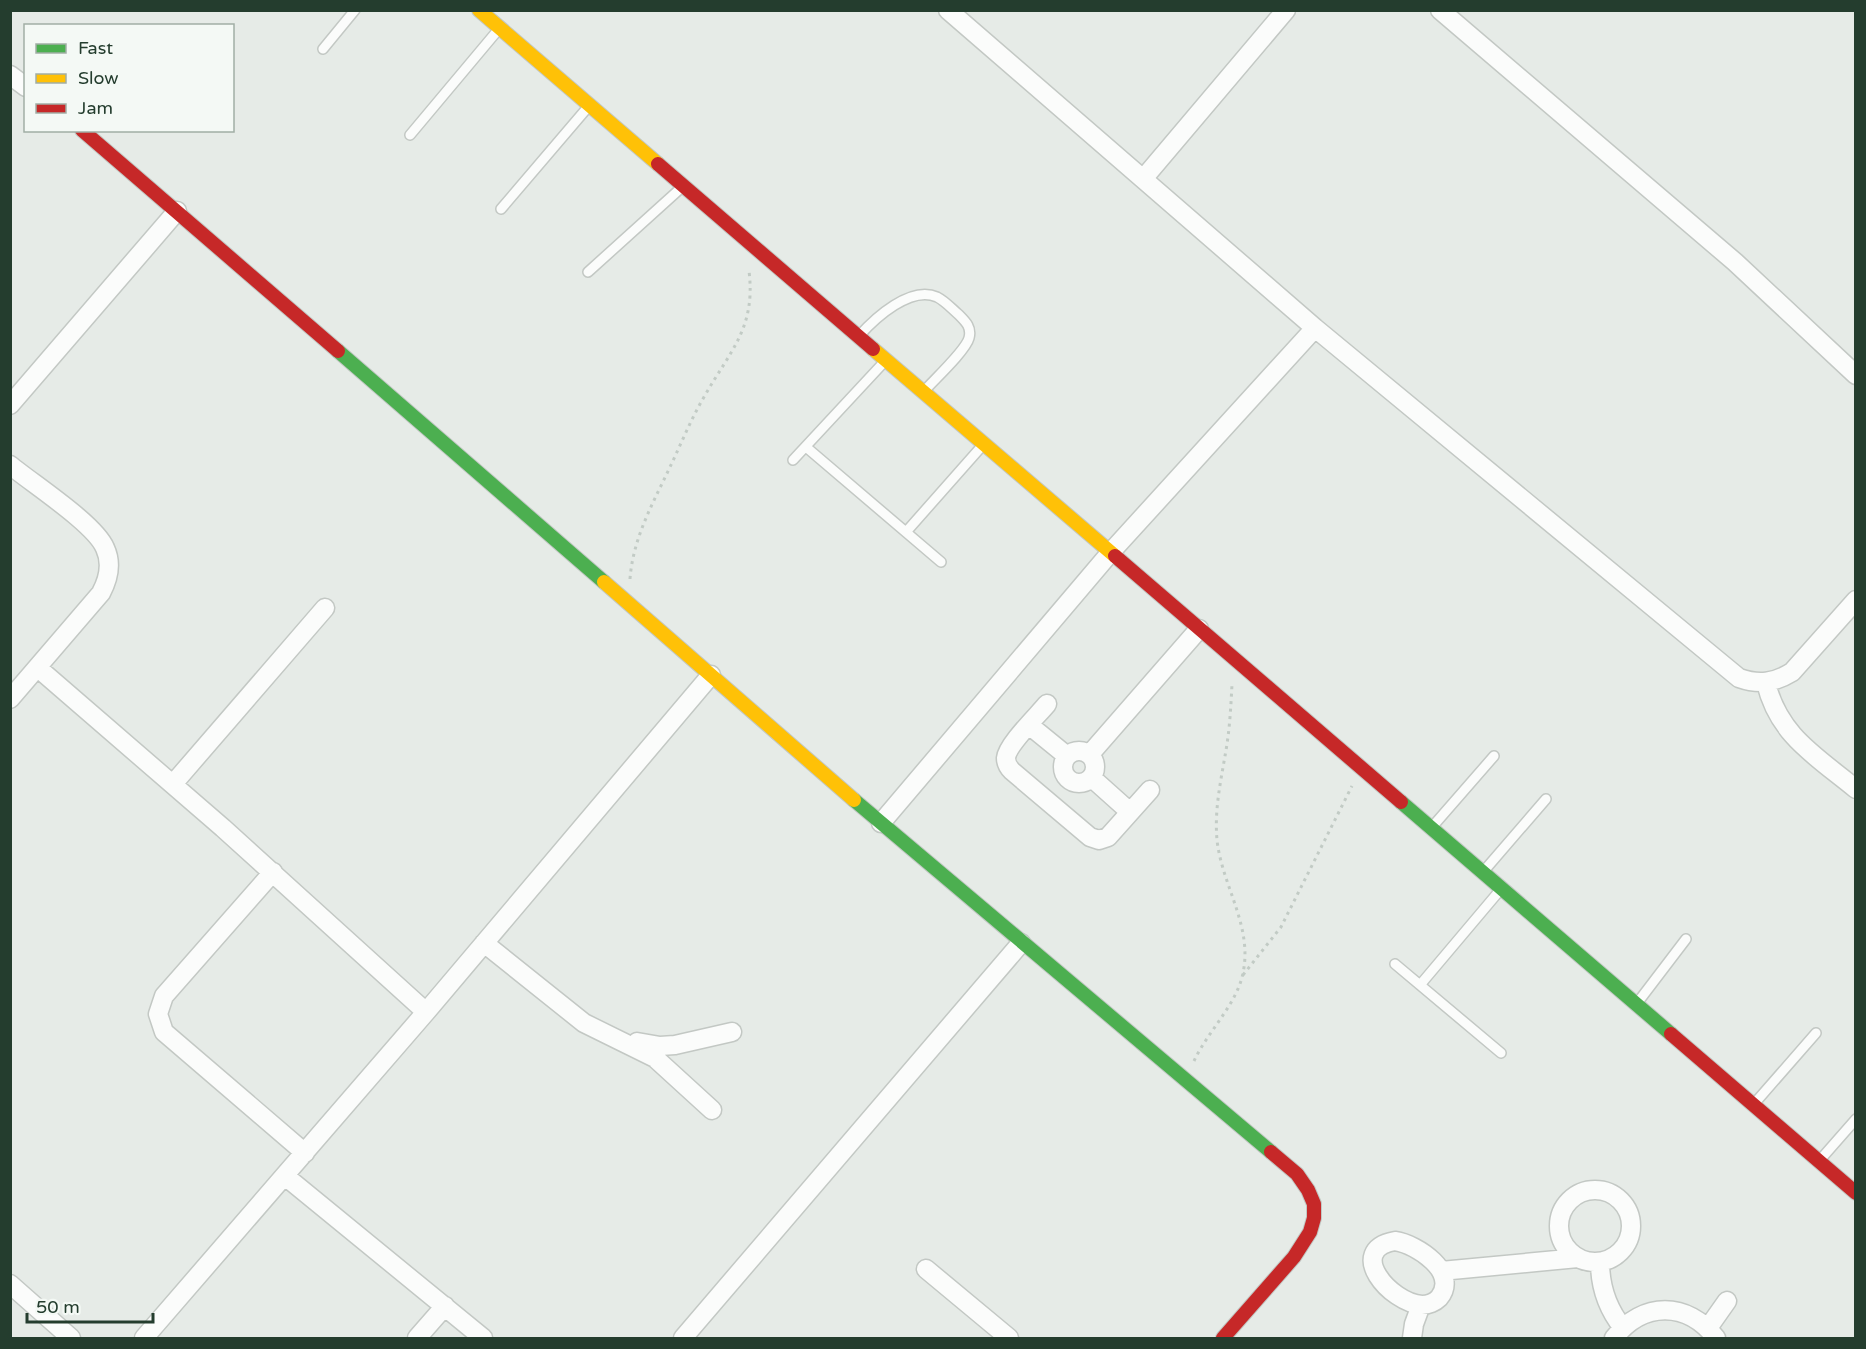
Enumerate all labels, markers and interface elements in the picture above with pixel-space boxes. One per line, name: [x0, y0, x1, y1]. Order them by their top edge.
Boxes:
legend: [24, 24, 234, 132]
text: Fast: [78, 37, 113, 59]
text: Slow: [78, 67, 119, 89]
text: Jam: [78, 97, 113, 119]
scale bar: [27, 1286, 153, 1324]
text: 50 m: [36, 1296, 80, 1318]

